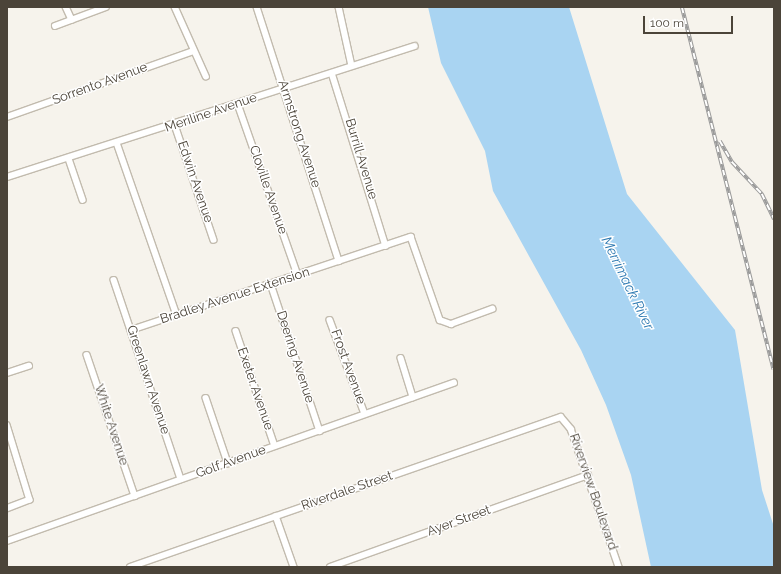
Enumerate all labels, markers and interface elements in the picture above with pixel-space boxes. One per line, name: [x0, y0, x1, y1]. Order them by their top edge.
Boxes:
scale bar: [645, 8, 735, 34]
text: 100 m: [650, 16, 684, 30]
street label: Sorrento Avenue: [50, 59, 150, 109]
street label: Armstrong Avenue: [274, 78, 324, 190]
street label: Meriline Avenue: [163, 90, 259, 136]
street label: Burrill Avenue: [341, 116, 381, 202]
street label: Edwin Avenue: [174, 139, 216, 225]
street label: Cloville Avenue: [245, 143, 291, 237]
water label: Merrimack River: [598, 234, 658, 332]
street label: Bradley Avenue Extension: [158, 264, 312, 328]
street label: Deering Avenue: [273, 309, 317, 405]
street label: Greenlawn Avenue: [123, 323, 173, 437]
street label: Frost Avenue: [327, 327, 369, 407]
street label: Exeter Avenue: [233, 345, 277, 433]
street label: White Avenue: [90, 382, 132, 468]
street label: Riverview Boulevard: [566, 431, 620, 553]
street label: Golf Avenue: [194, 442, 268, 482]
street label: Riverdale Street: [299, 468, 395, 514]
street label: Ayer Street: [425, 502, 493, 540]

